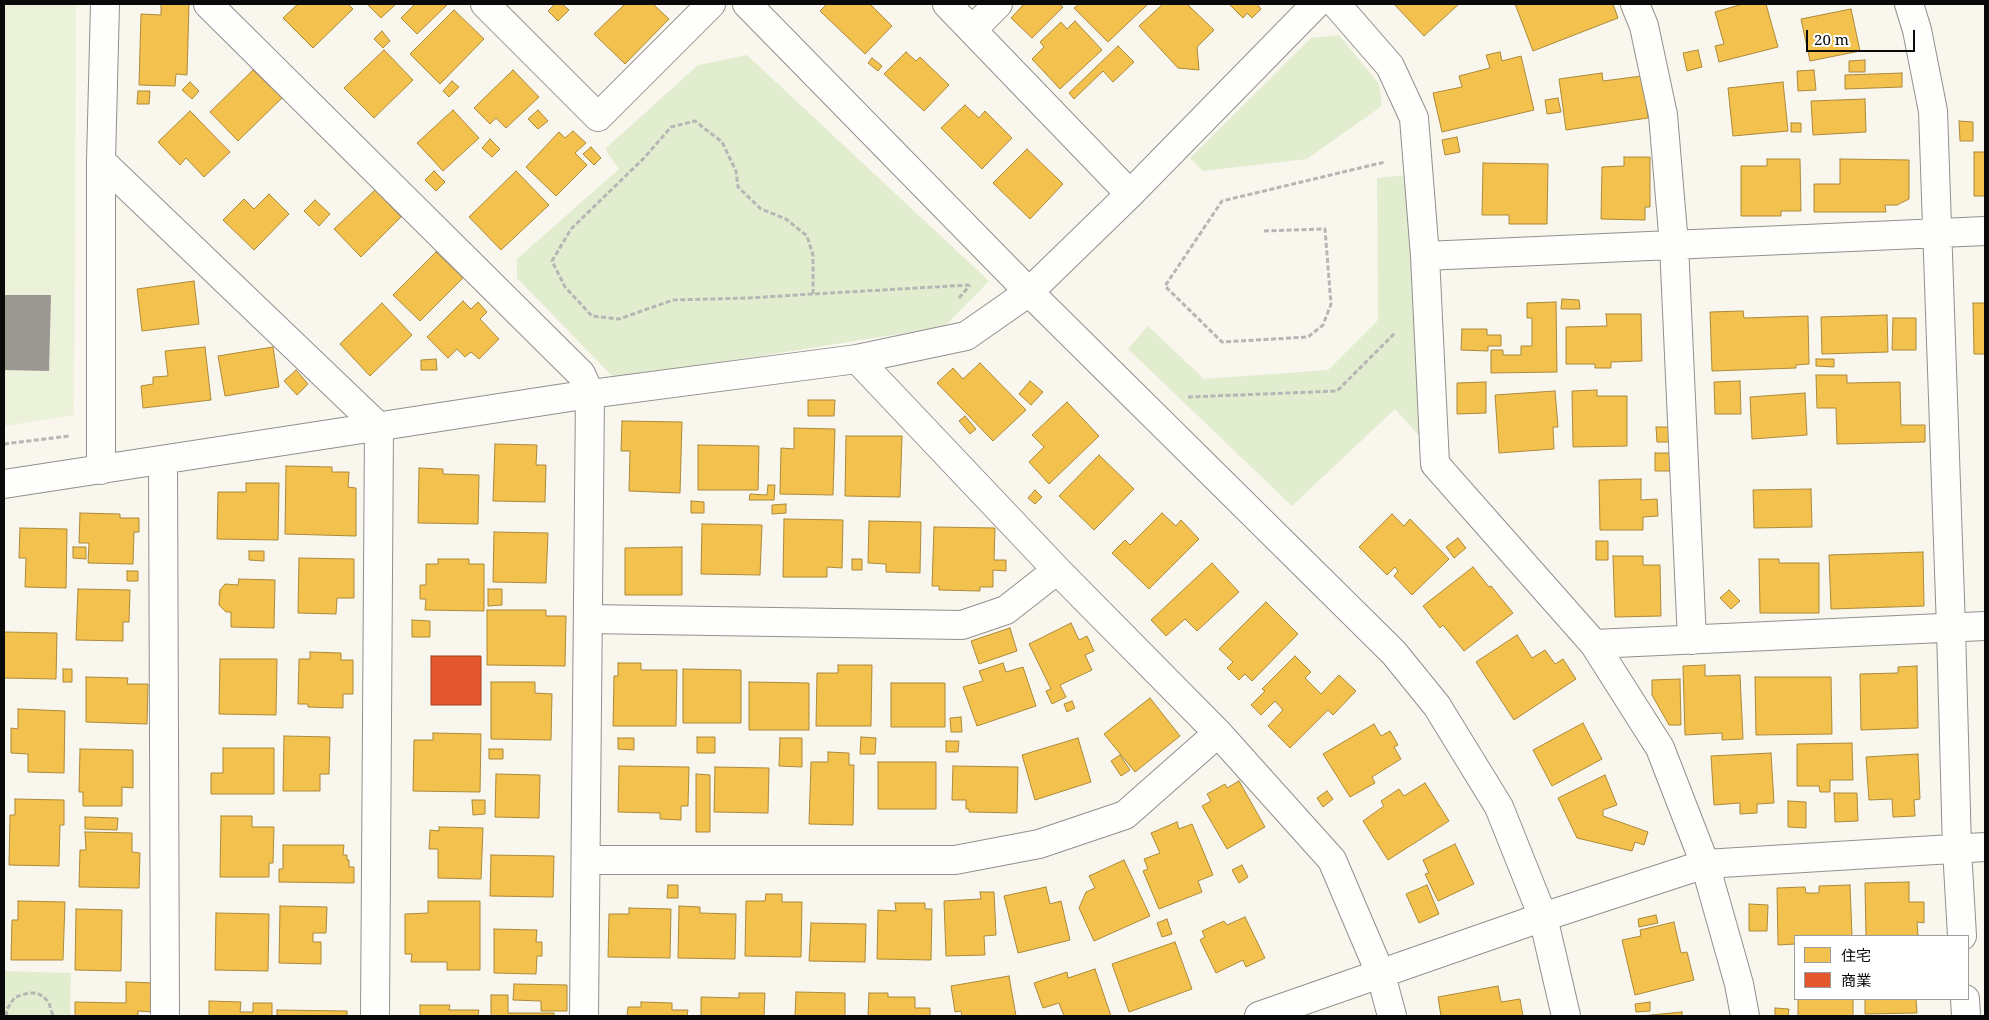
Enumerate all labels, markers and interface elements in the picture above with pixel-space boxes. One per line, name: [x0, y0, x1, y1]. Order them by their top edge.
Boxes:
scale bar: [1809, 20, 1918, 52]
text: 20 m: [1814, 29, 1849, 49]
legend: [1794, 935, 1969, 1000]
text: 住宅: [1841, 945, 1871, 965]
text: 商業: [1841, 970, 1871, 990]

